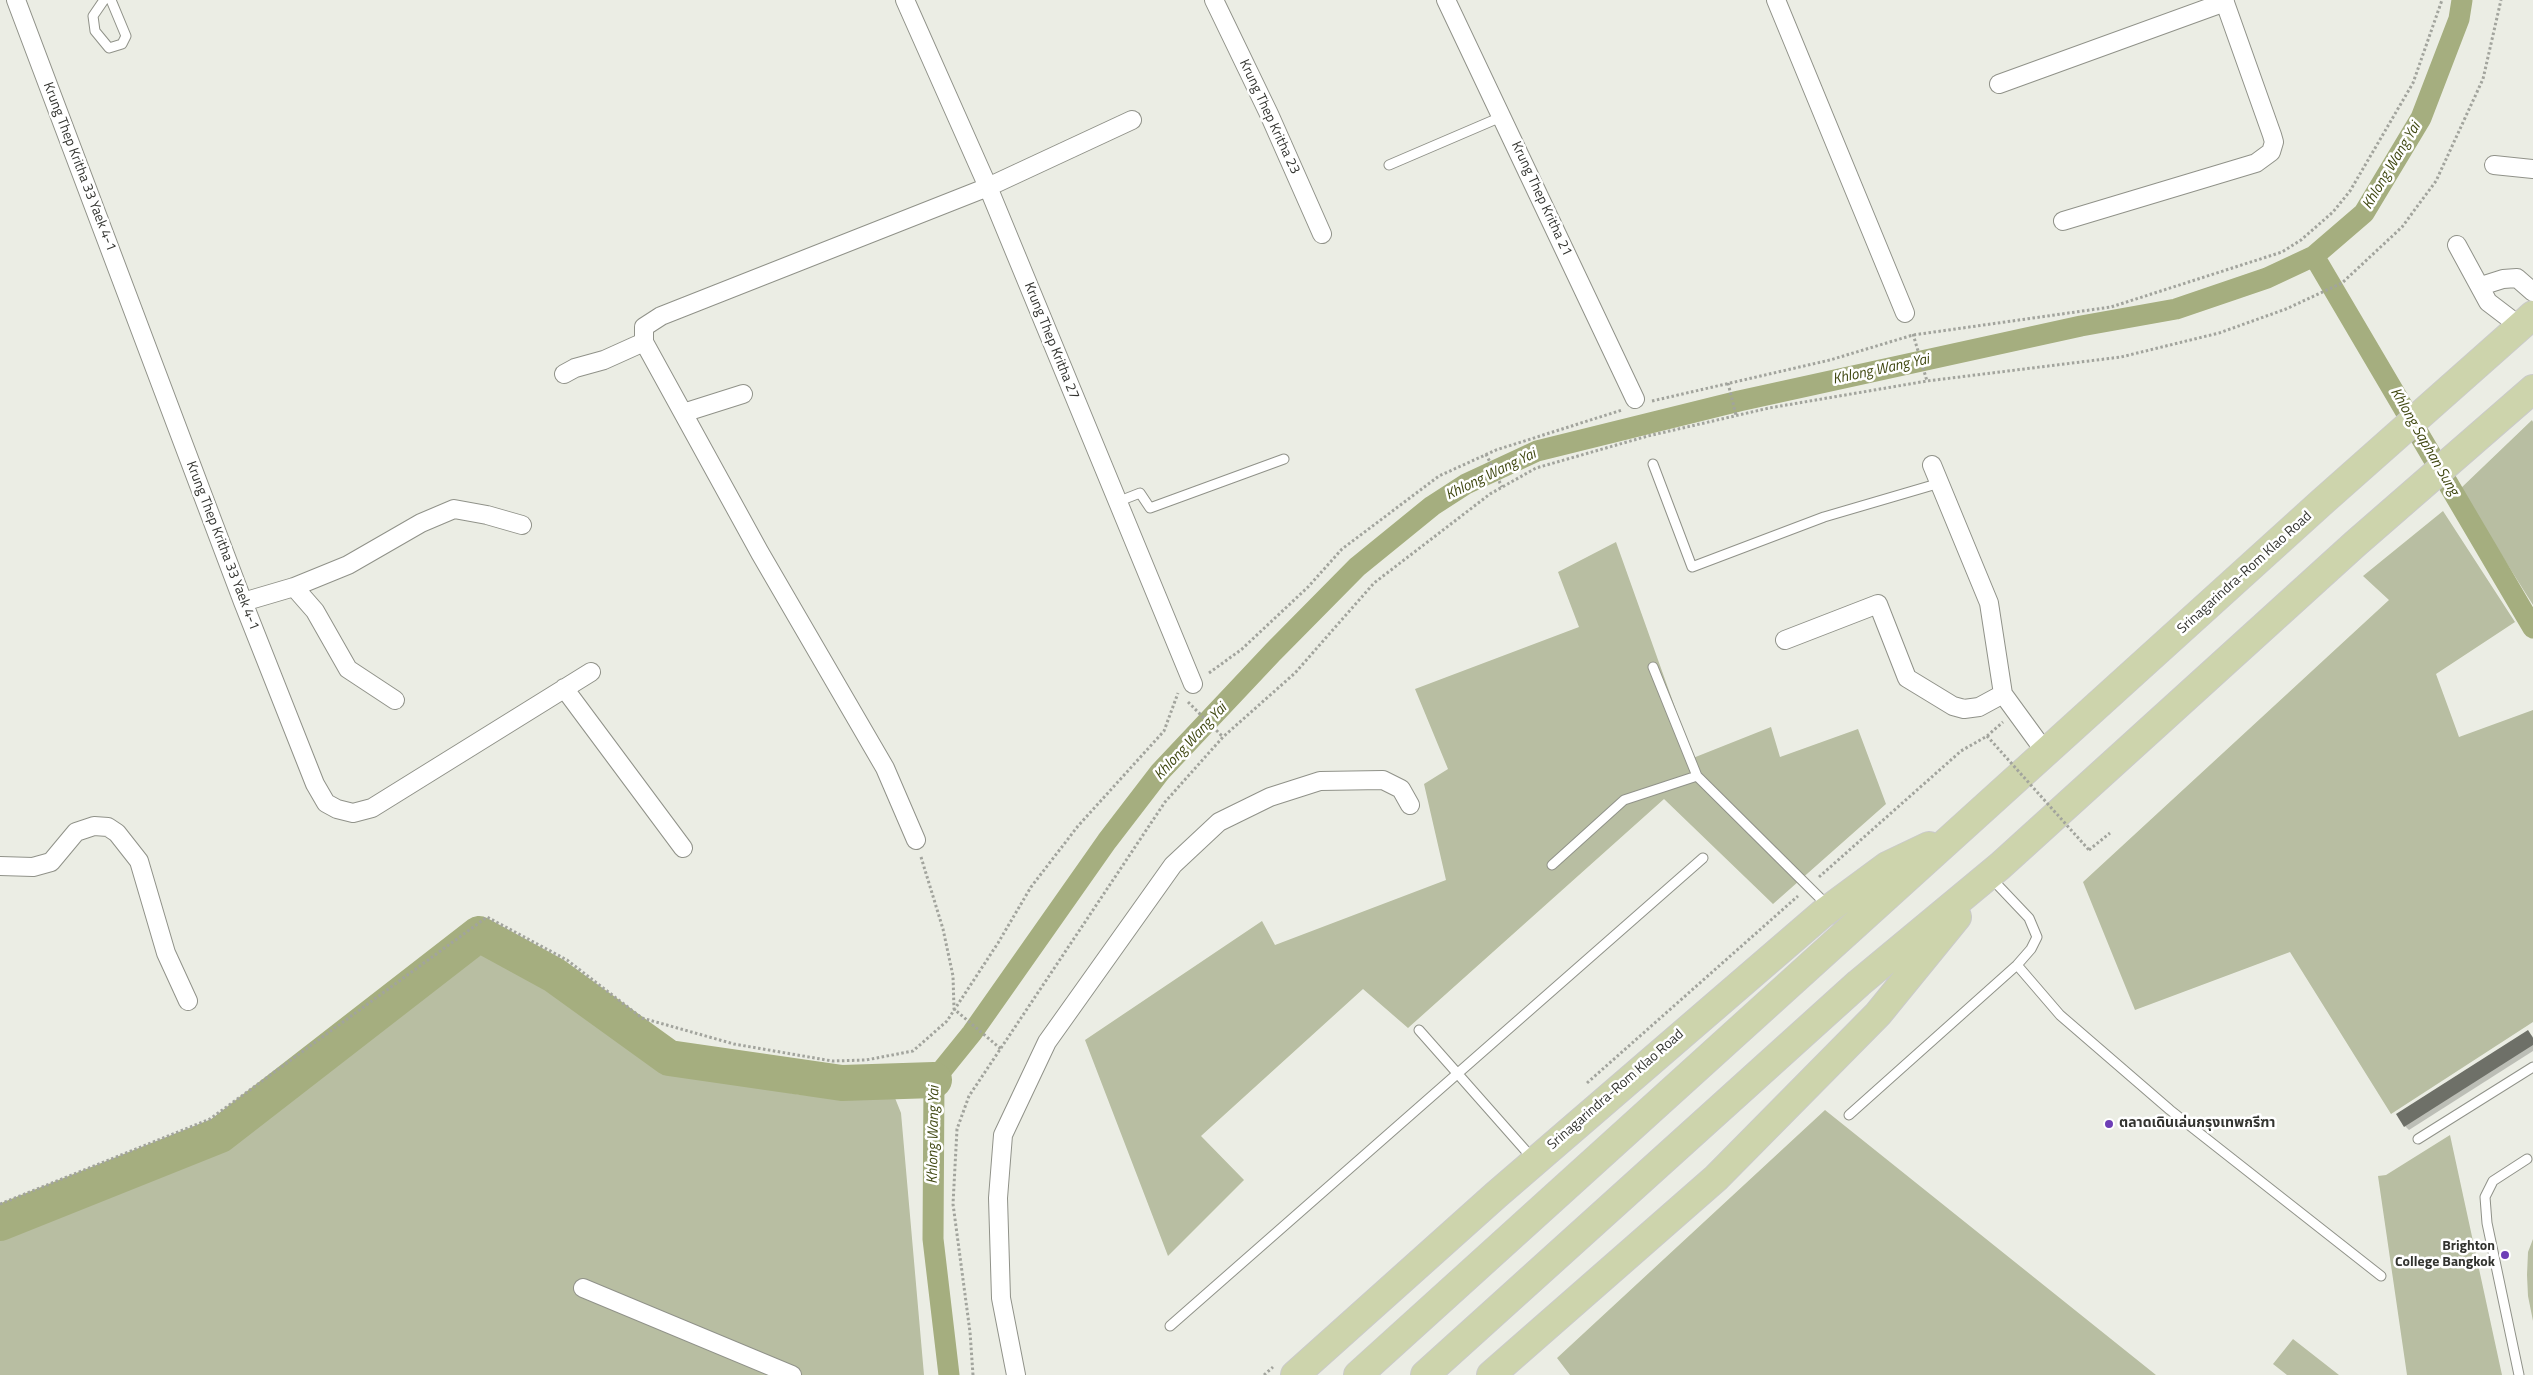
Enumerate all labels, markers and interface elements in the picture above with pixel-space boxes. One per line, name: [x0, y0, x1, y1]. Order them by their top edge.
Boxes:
street label: Krung Thep Kritha 23: [1235, 57, 1303, 177]
street label: Krung Thep Kritha 33 Yaek 4-1: [39, 80, 119, 254]
water label: Khlong Wang Yai: [2359, 119, 2425, 213]
street label: Krung Thep Kritha 21: [1507, 139, 1575, 259]
street label: Krung Thep Kritha 27: [1020, 280, 1082, 402]
water label: Khlong Wang Yai: [1831, 351, 1931, 389]
water label: Khlong Saphan Sung: [2386, 385, 2462, 499]
water label: Khlong Wang Yai: [1443, 445, 1539, 505]
street label: Krung Thep Kritha 33 Yaek 4-1: [182, 459, 262, 633]
street label: Srinagarindra-Rom Klao Road: [2174, 508, 2316, 638]
water label: Khlong Wang Yai: [1151, 700, 1231, 784]
street label: Srinagarindra-Rom Klao Road: [1545, 1026, 1687, 1154]
water label: Khlong Wang Yai: [924, 1086, 944, 1184]
place label: ตลาดเดินเล่นกรุงเทพกรีฑา: [2119, 1116, 2275, 1132]
marker: ตลาดเดินเล่นกรุงเทพกรีฑา: [2103, 1118, 2115, 1130]
place label: Brighton College Bangkok: [2395, 1239, 2495, 1272]
marker: Brighton College Bangkok: [2499, 1249, 2511, 1261]

